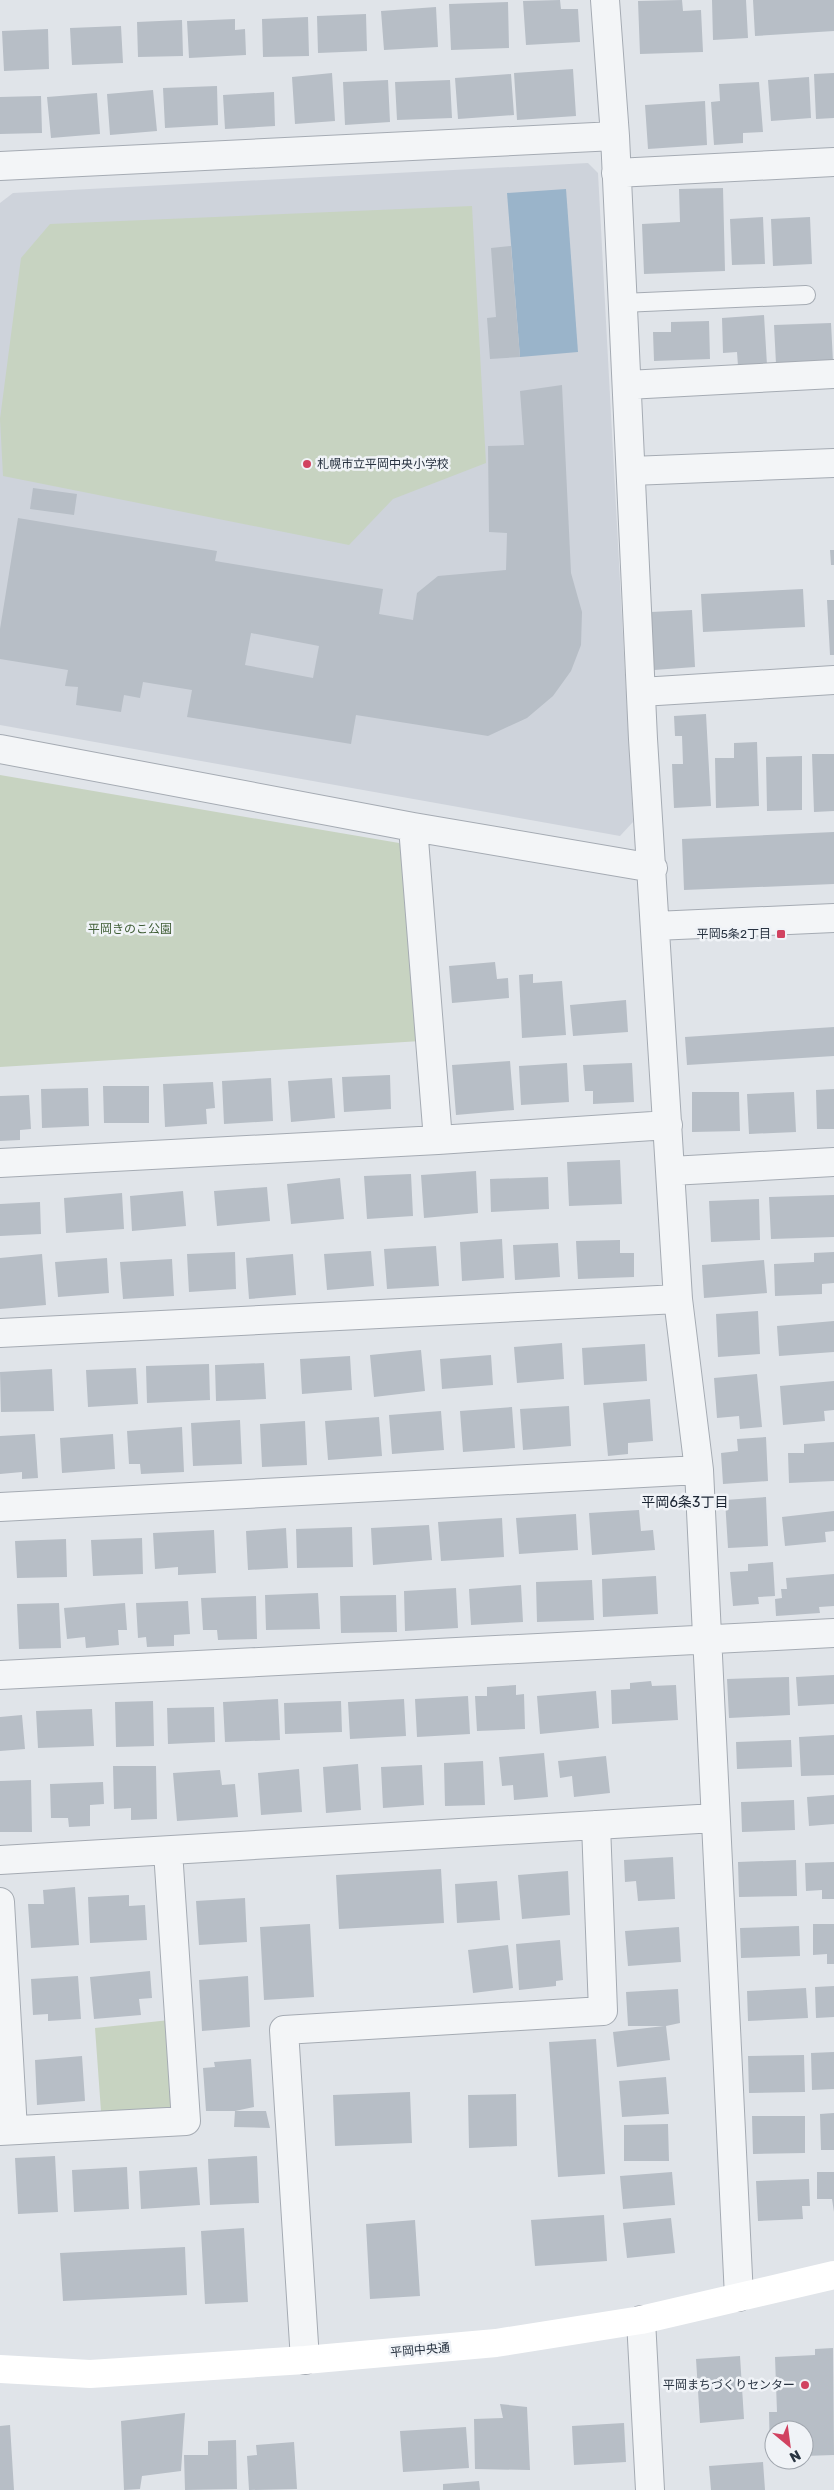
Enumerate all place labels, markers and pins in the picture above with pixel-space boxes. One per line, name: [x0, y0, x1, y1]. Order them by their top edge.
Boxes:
place label: 札幌市立平岡中央小学校: [317, 457, 449, 471]
marker: 札幌市立平岡中央小学校: [301, 458, 313, 470]
place label: 平岡5条2丁目: [697, 927, 771, 941]
marker: 平岡5条2丁目: [775, 928, 787, 940]
place label: 平岡まちづくりセンター: [663, 2378, 795, 2392]
marker: 平岡まちづくりセンター: [799, 2379, 811, 2391]

